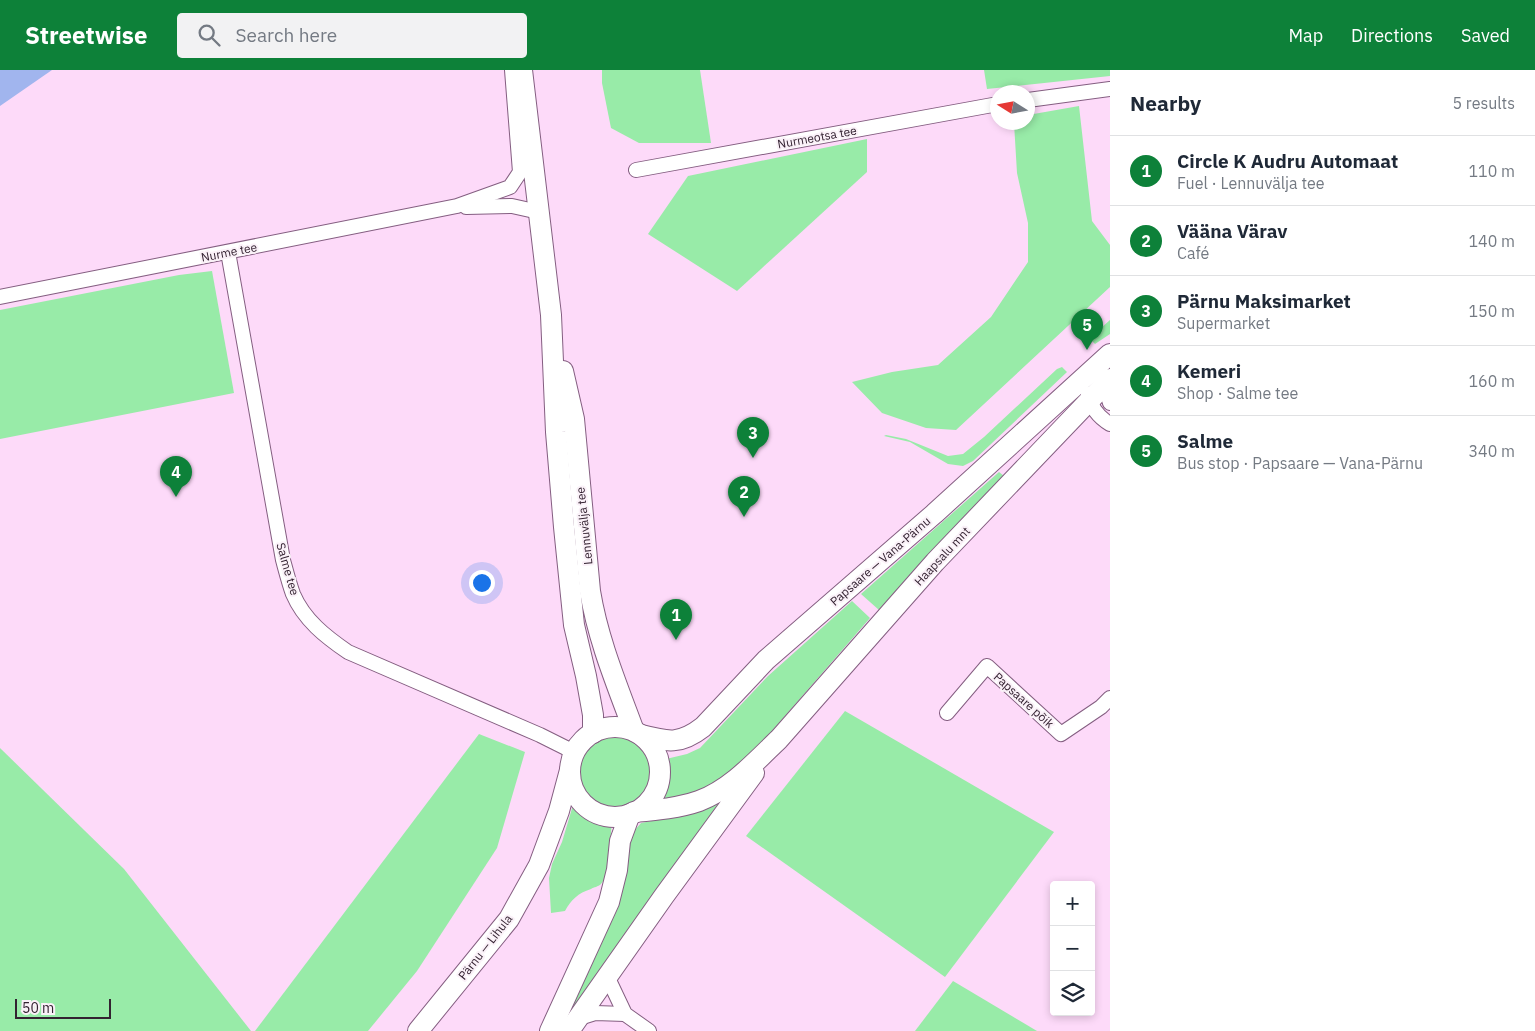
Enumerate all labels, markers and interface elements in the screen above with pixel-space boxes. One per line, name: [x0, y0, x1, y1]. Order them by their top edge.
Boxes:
search box: [177, 13, 527, 58]
text: Streetwise: [25, 19, 147, 51]
icon: search: [195, 21, 223, 49]
text: Search here: [235, 23, 337, 47]
text: Map: [1288, 24, 1323, 47]
text: Directions: [1351, 24, 1433, 47]
text: Saved: [1461, 24, 1510, 47]
north arrow: [990, 85, 1035, 130]
text: Nearby: [1130, 89, 1201, 117]
text: 5 results: [1452, 93, 1515, 113]
street label: Nurmeotsa tee: [776, 123, 858, 151]
text: Circle K Audru Automaat: [1177, 149, 1398, 173]
text: 1: [1141, 161, 1151, 181]
text: 110 m: [1468, 161, 1515, 181]
text: Fuel · Lennuvälja tee: [1177, 173, 1325, 193]
text: Vääna Värav: [1177, 219, 1288, 243]
text: 2: [1141, 231, 1151, 251]
text: 140 m: [1468, 231, 1515, 251]
street label: Nurme tee: [200, 239, 259, 265]
text: Café: [1177, 243, 1209, 263]
text: Pärnu Maksimarket: [1177, 289, 1351, 313]
text: 3: [1141, 301, 1151, 321]
text: 150 m: [1468, 301, 1515, 321]
pin: 5: [1071, 309, 1103, 350]
text: Supermarket: [1177, 313, 1270, 333]
text: Kemeri: [1177, 359, 1241, 383]
text: 4: [1141, 371, 1151, 391]
text: 160 m: [1468, 371, 1515, 391]
text: Shop · Salme tee: [1177, 383, 1298, 403]
pin: 3: [737, 417, 769, 458]
text: Salme: [1177, 429, 1233, 453]
text: 5: [1141, 441, 1151, 461]
text: 340 m: [1468, 441, 1515, 461]
text: Bus stop · Papsaare — Vana-Pärnu: [1177, 453, 1423, 473]
pin: 4: [160, 456, 192, 497]
pin: 2: [728, 476, 760, 517]
street label: Lennuvälja tee: [572, 486, 596, 566]
street label: Papsaare — Vana-Pärnu: [827, 513, 933, 609]
street label: Haapsalu mnt: [911, 523, 973, 589]
street label: Salme tee: [273, 541, 303, 597]
your location: [469, 570, 495, 596]
pin: 1: [660, 599, 692, 640]
street label: Papsaare põik: [991, 669, 1058, 731]
map controls: [1050, 881, 1095, 1016]
button: +: [1050, 881, 1095, 926]
street label: Pärnu — Lihula: [455, 911, 516, 983]
button: −: [1050, 926, 1095, 971]
button: layers: [1050, 971, 1095, 1016]
scale bar: [15, 996, 111, 1019]
text: 50 m: [22, 999, 54, 1017]

